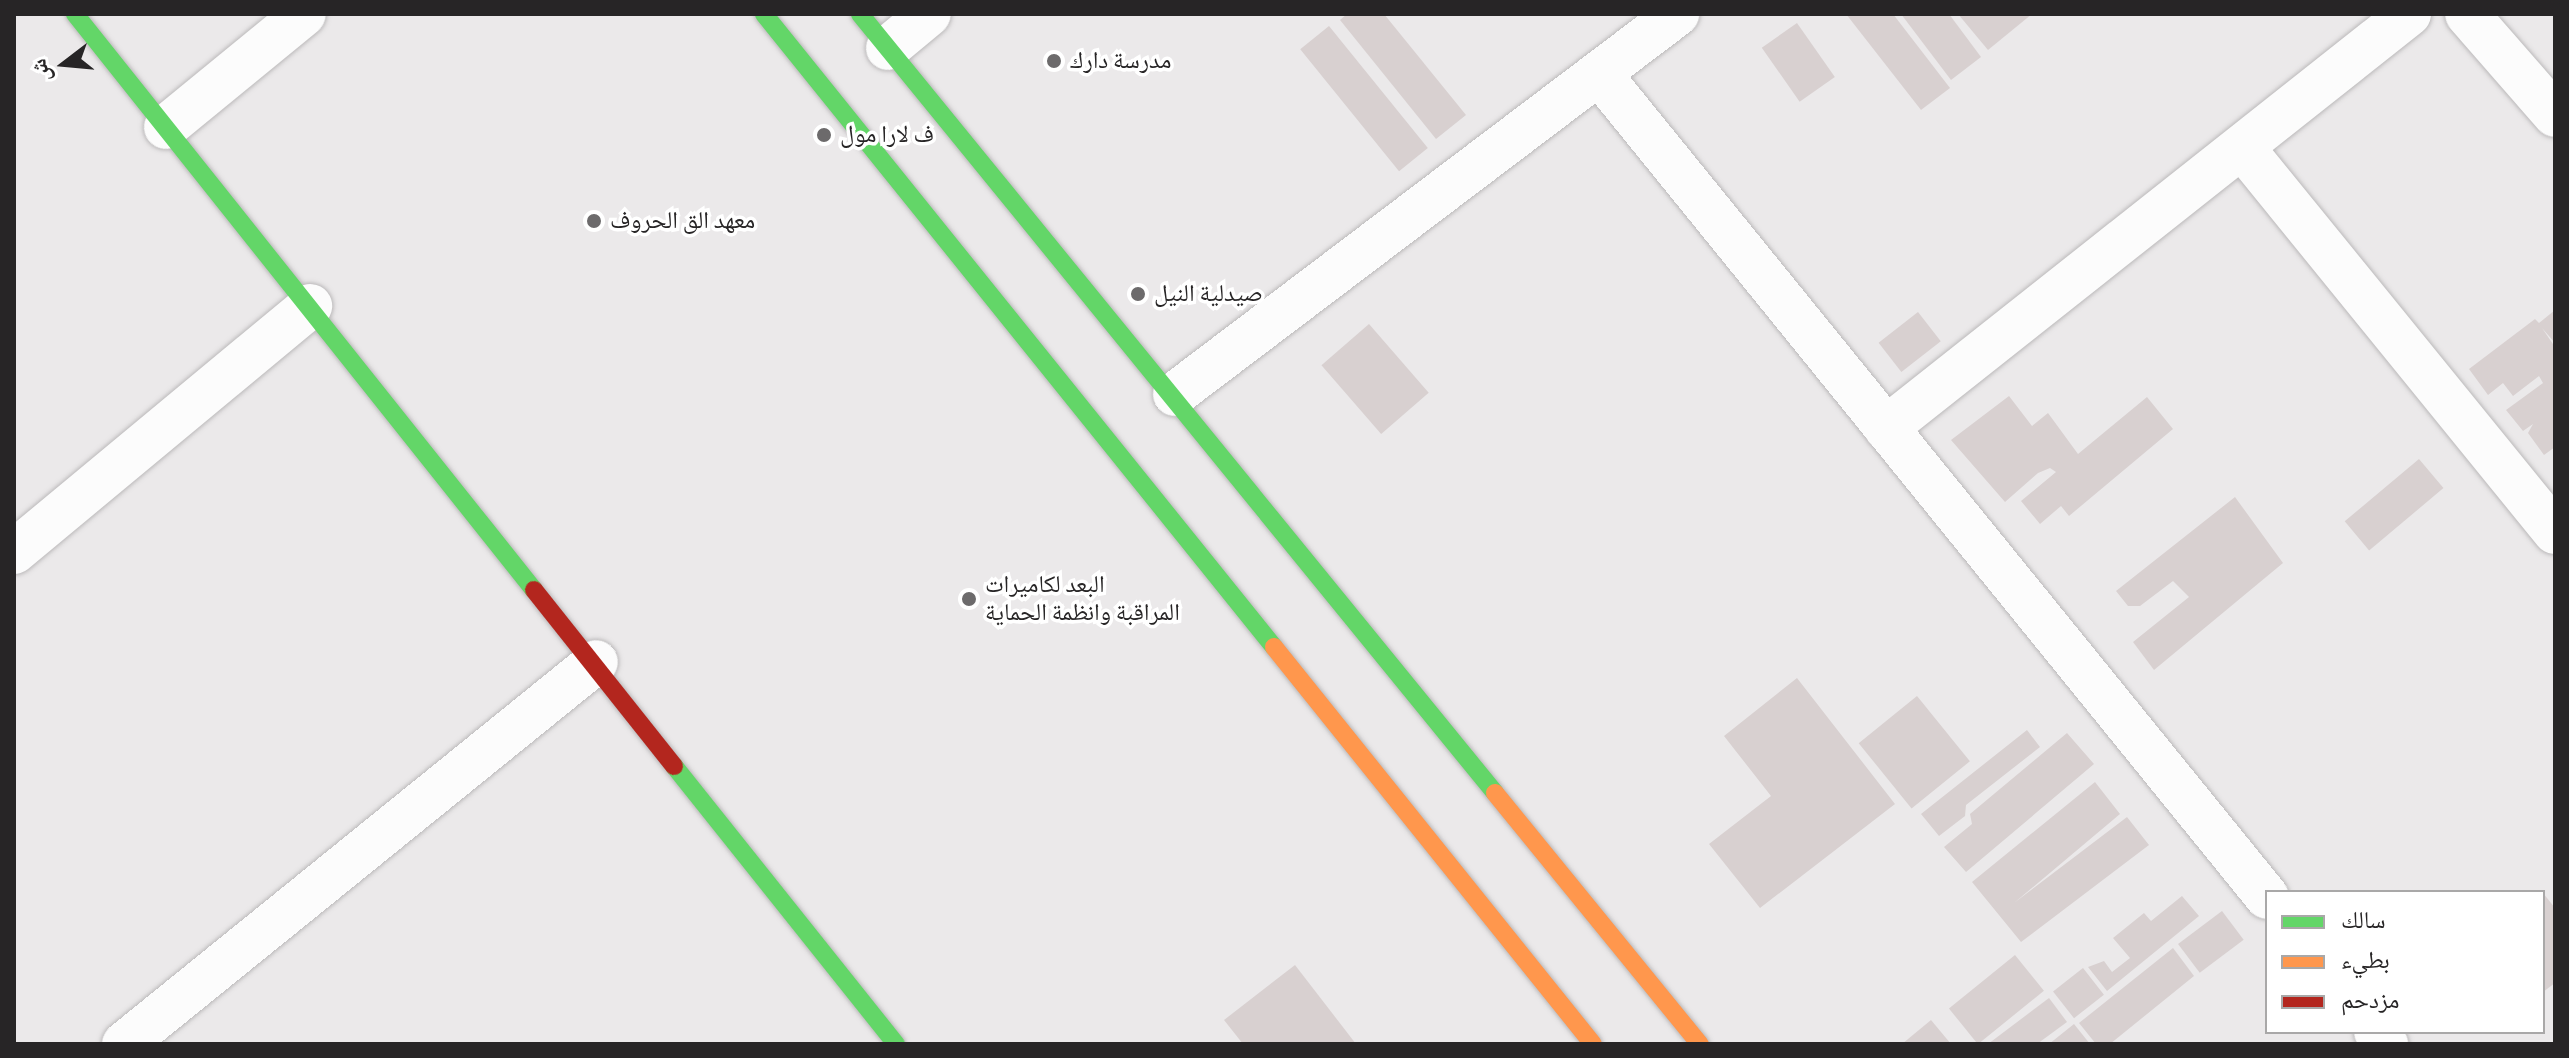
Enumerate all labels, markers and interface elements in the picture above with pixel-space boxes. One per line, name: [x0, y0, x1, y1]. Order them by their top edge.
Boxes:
north arrow: [24, 24, 104, 104]
place label: مدرسة دارك: [1070, 47, 1171, 75]
marker: مدرسة دارك: [1045, 52, 1063, 70]
text: ش: [22, 55, 60, 86]
place label: ف لارا مول: [840, 121, 934, 149]
marker: ف لارا مول: [815, 126, 833, 144]
place label: معهد الق الحروف: [610, 207, 755, 235]
marker: معهد الق الحروف: [585, 212, 603, 230]
place label: صيدلية النيل: [1154, 280, 1263, 308]
marker: صيدلية النيل: [1129, 285, 1147, 303]
place label: البعد لكاميرات المراقبة وانظمة الحماية: [985, 571, 1180, 627]
marker: البعد لكاميرات المراقبة وانظمة الحماية: [960, 590, 978, 608]
legend: [2265, 890, 2545, 1034]
text: سالك: [2341, 903, 2386, 938]
text: بطيء: [2341, 943, 2390, 978]
text: مزدحم: [2341, 983, 2400, 1018]

